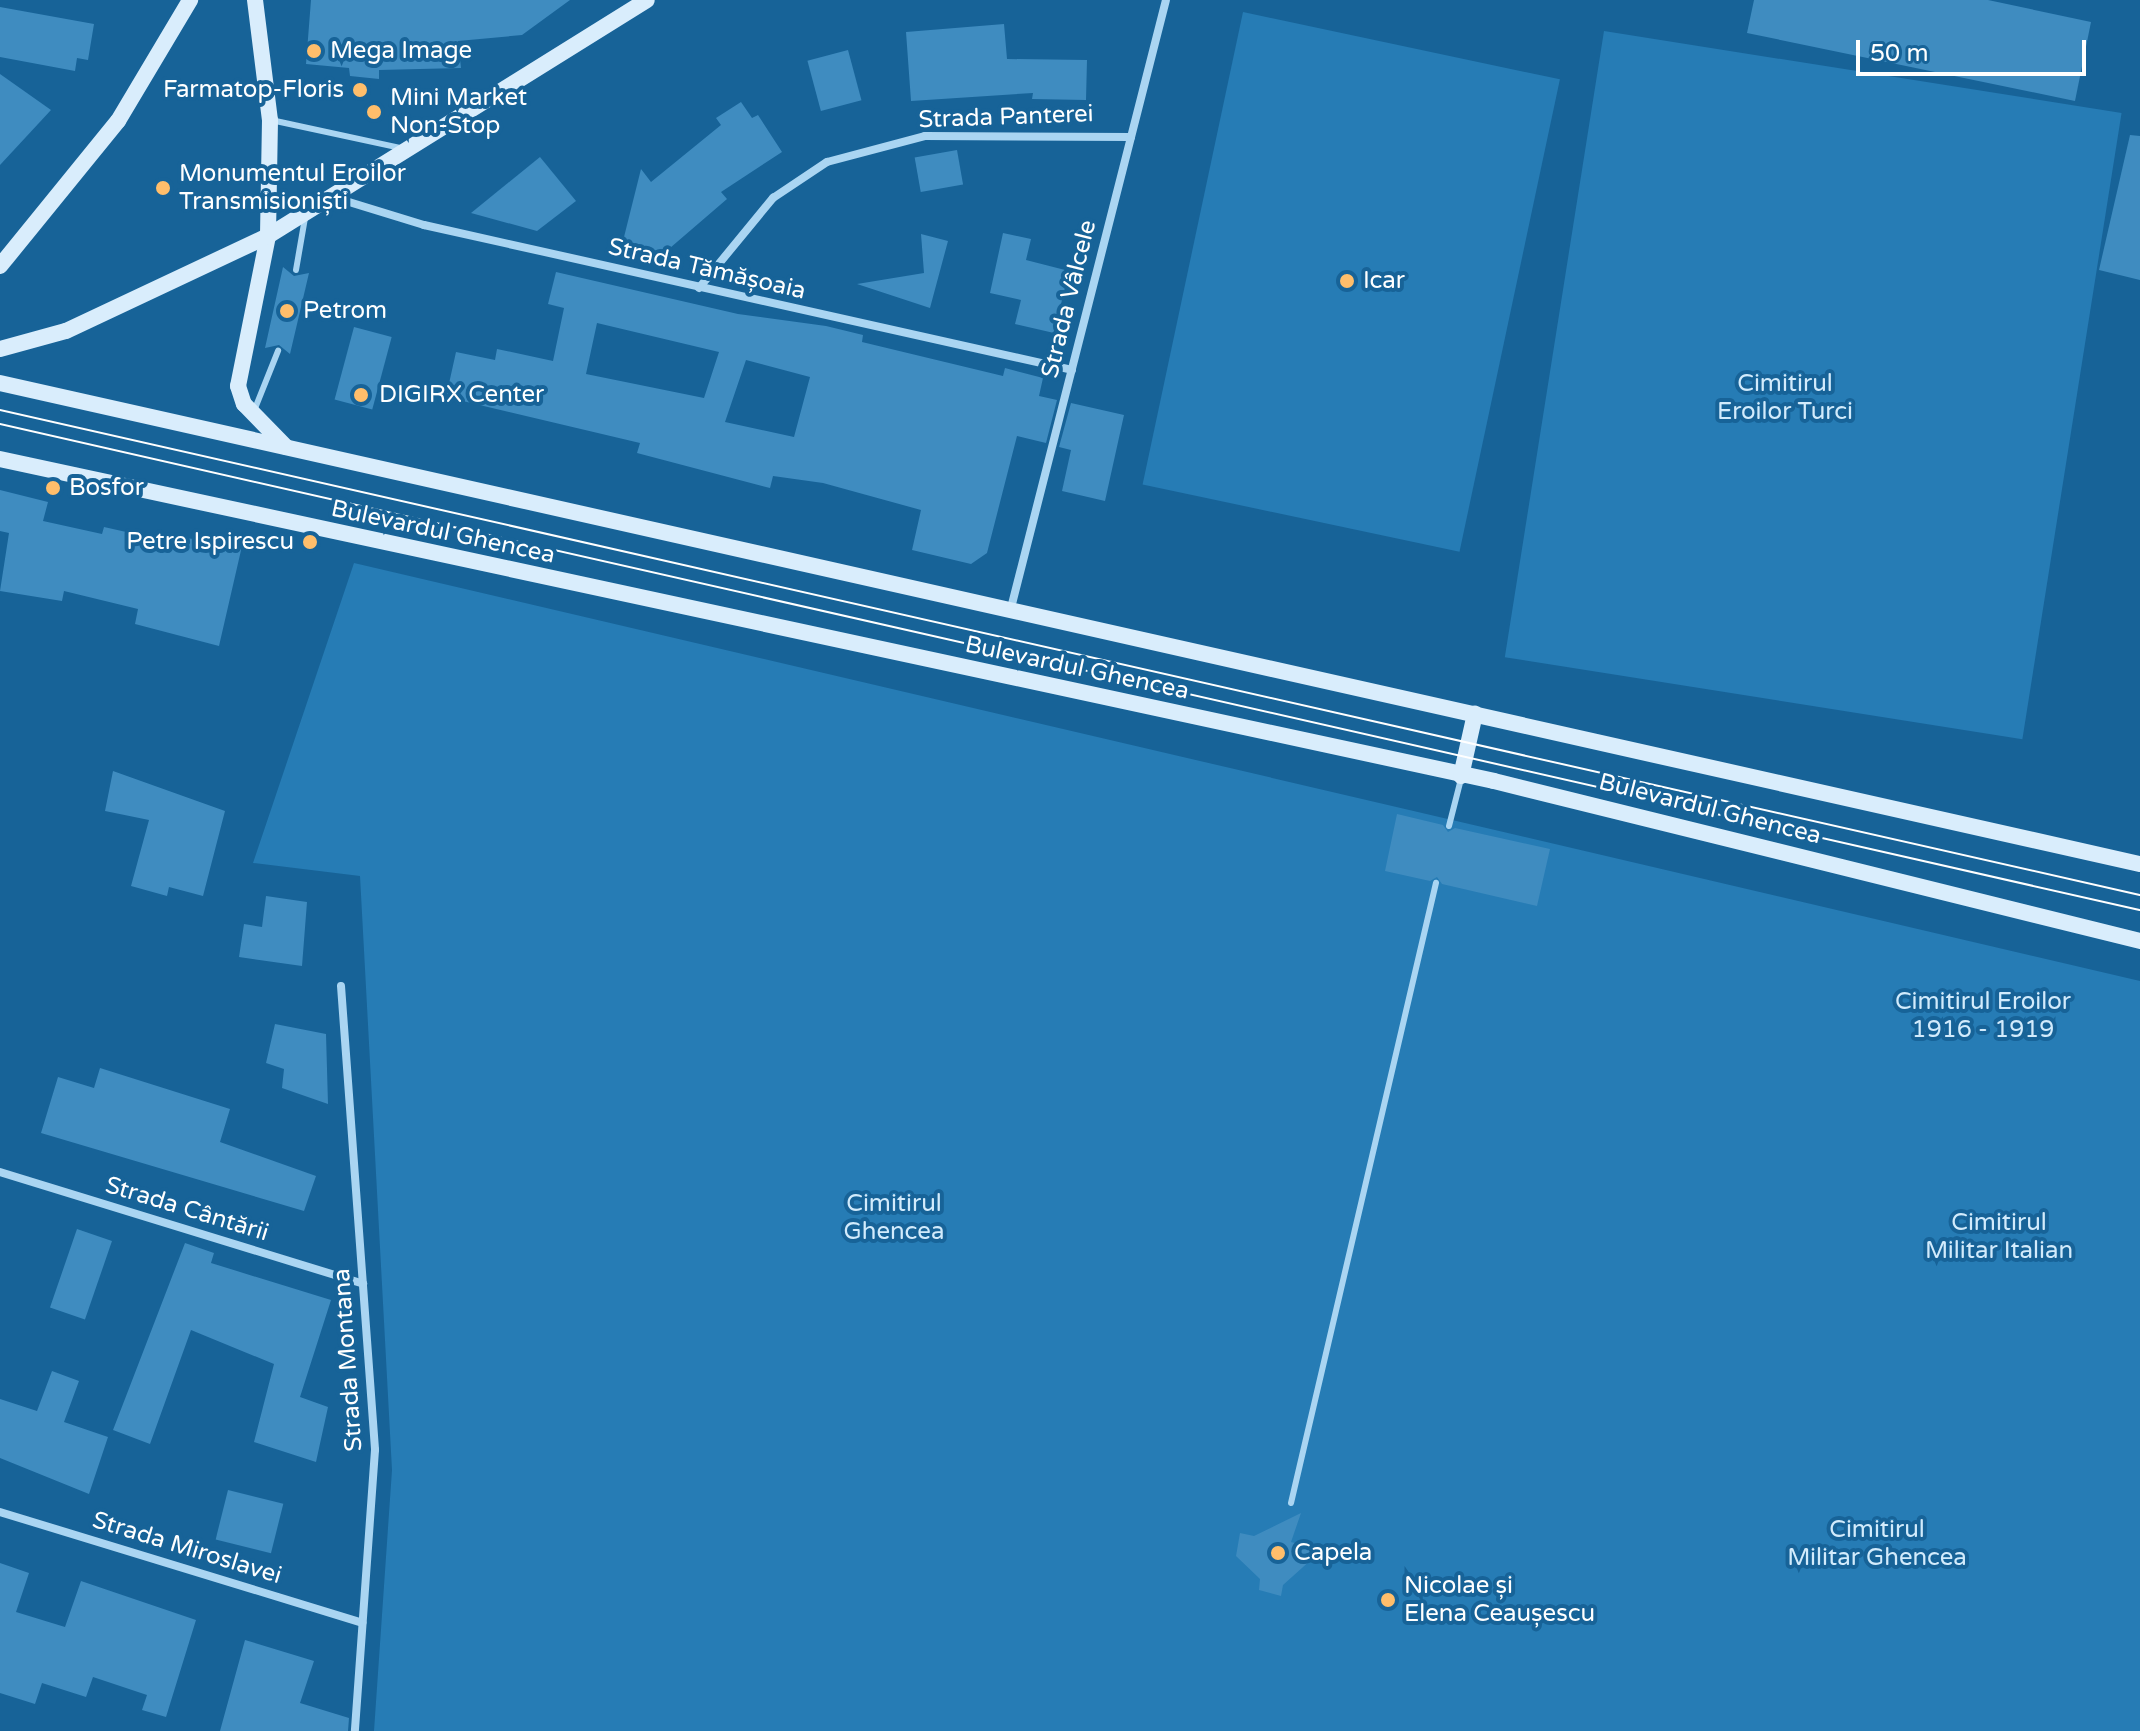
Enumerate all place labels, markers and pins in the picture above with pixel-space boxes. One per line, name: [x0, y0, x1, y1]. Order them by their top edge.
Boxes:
place label: Mega Image: [330, 37, 472, 65]
marker: Mega Image: [305, 42, 323, 60]
place label: Farmatop-Floris: [163, 76, 344, 104]
marker: Farmatop-Floris: [351, 81, 369, 99]
place label: Mini Market Non-Stop: [390, 84, 527, 140]
marker: Mini Market Non-Stop: [365, 103, 383, 121]
place label: Monumentul Eroilor Transmisioniști: [179, 160, 406, 216]
marker: Monumentul Eroilor Transmisioniști: [154, 179, 172, 197]
place label: Icar: [1363, 267, 1405, 295]
marker: Icar: [1338, 272, 1356, 290]
place label: Petrom: [303, 297, 387, 325]
marker: Petrom: [278, 302, 296, 320]
place label: DIGIRX Center: [379, 381, 544, 409]
marker: DIGIRX Center: [350, 384, 372, 406]
place label: Bosfor: [69, 474, 144, 502]
marker: Bosfor: [44, 479, 62, 497]
place label: Petre Ispirescu: [126, 528, 294, 556]
marker: Petre Ispirescu: [301, 533, 319, 551]
place label: Capela: [1294, 1539, 1372, 1567]
marker: Capela: [1269, 1544, 1287, 1562]
place label: Nicolae și Elena Ceaușescu: [1404, 1572, 1595, 1628]
marker: Nicolae și Elena Ceaușescu: [1379, 1591, 1397, 1609]

